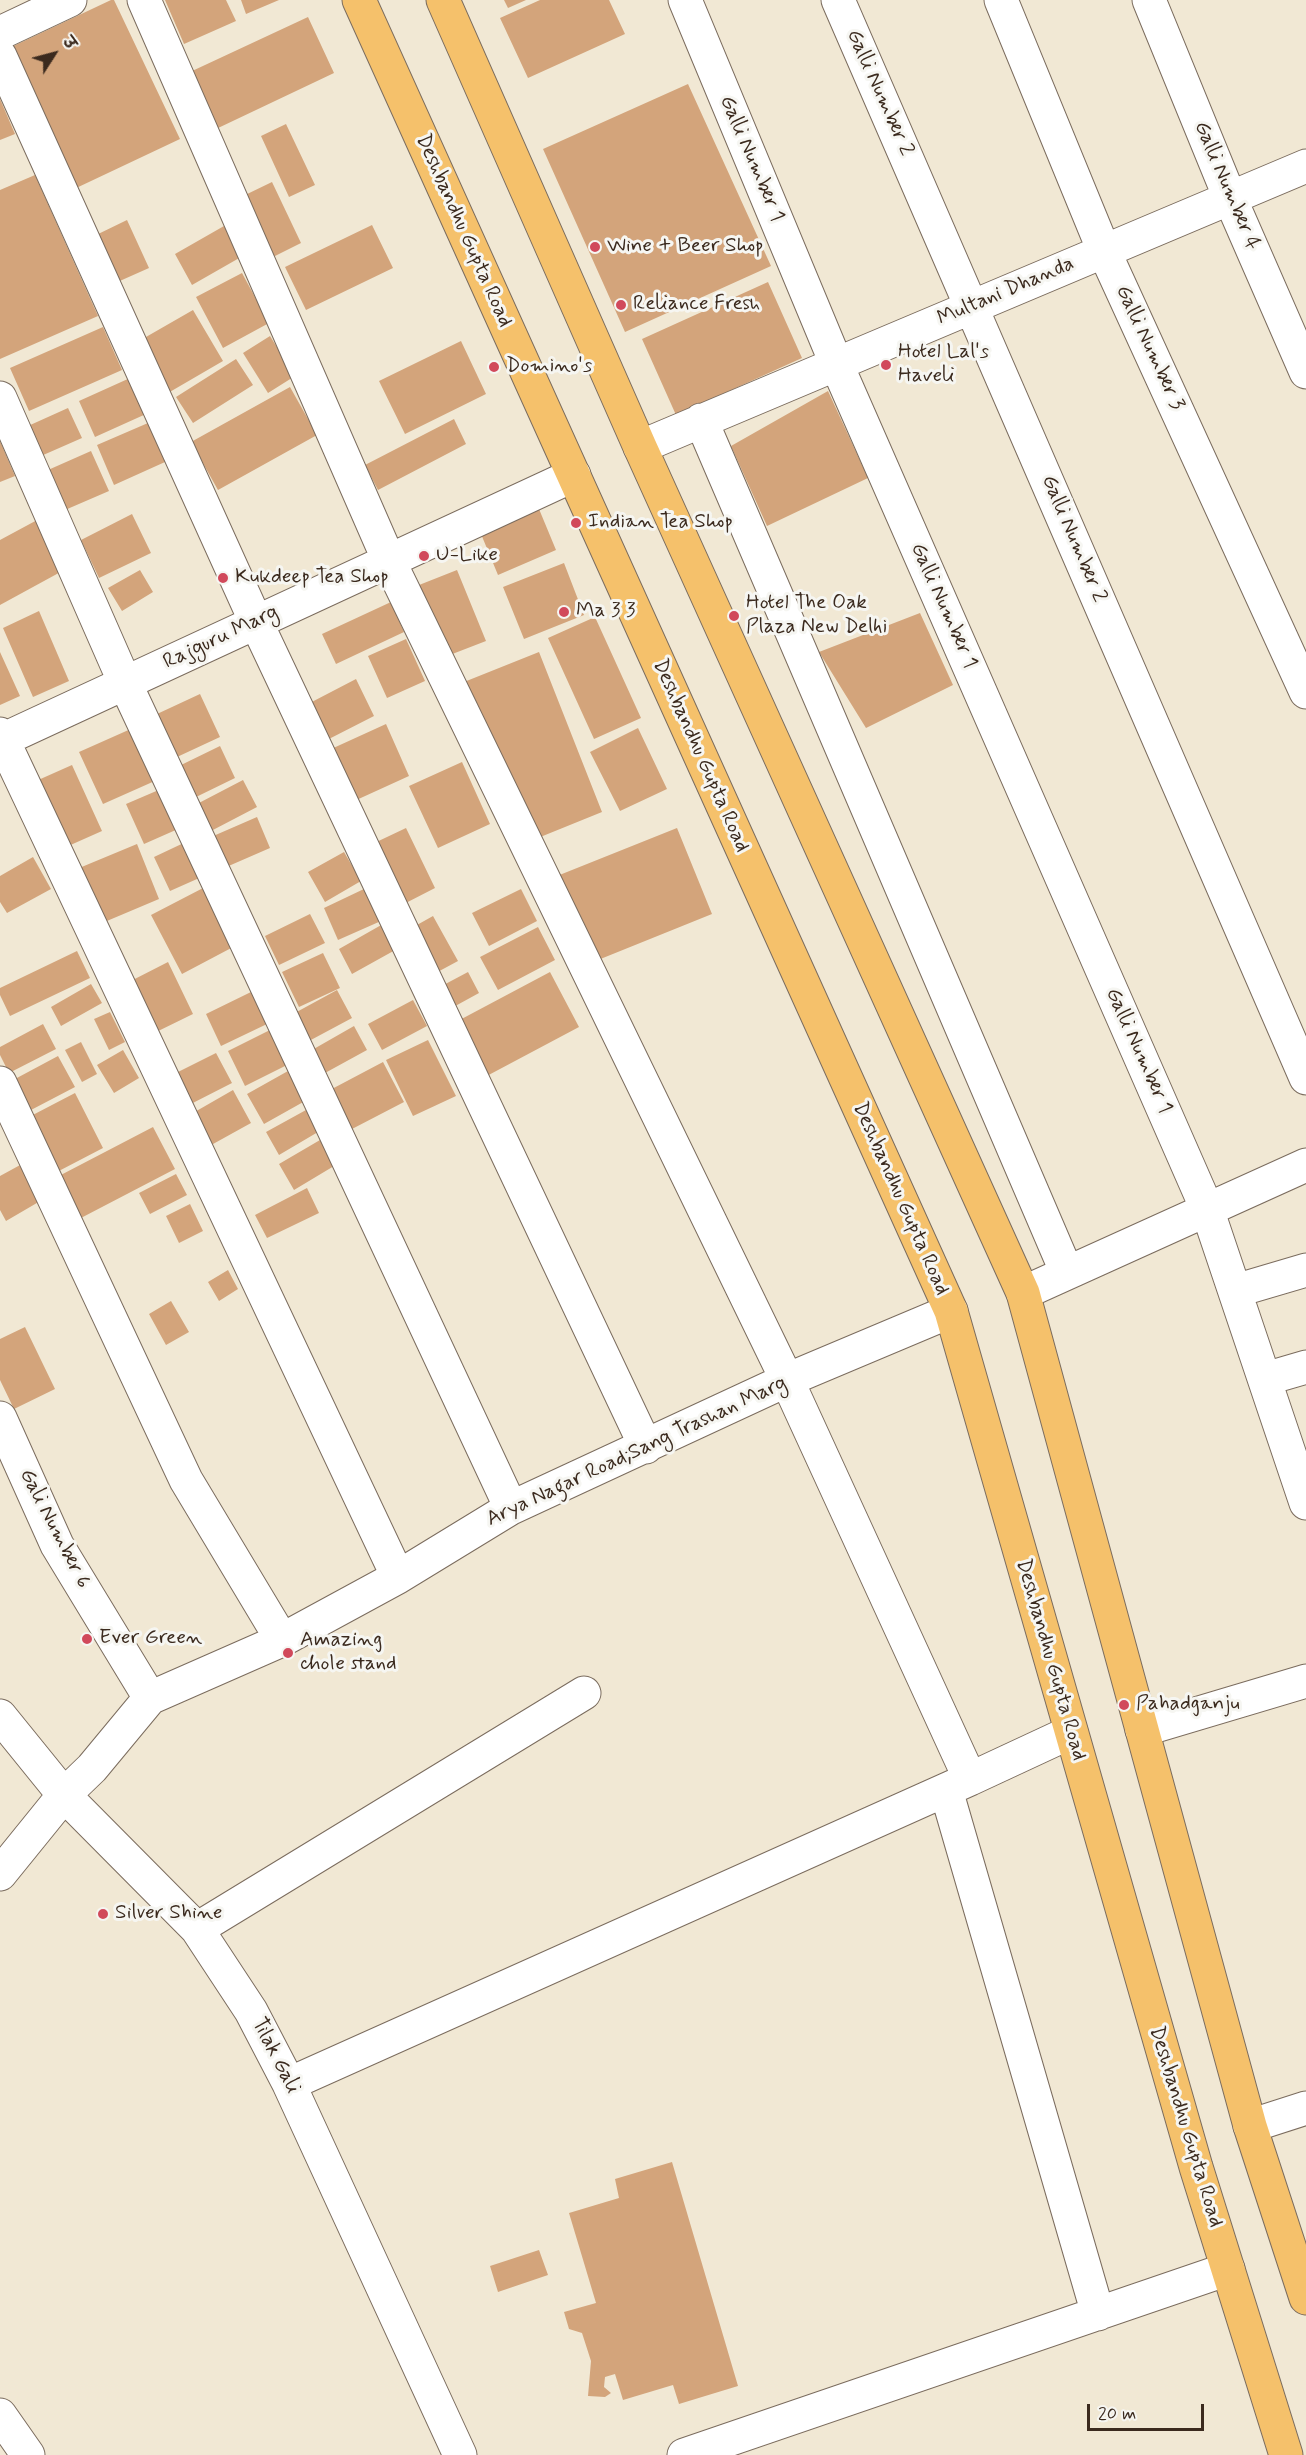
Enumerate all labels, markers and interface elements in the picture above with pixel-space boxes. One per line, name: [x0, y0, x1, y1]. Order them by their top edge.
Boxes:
north arrow: [24, 24, 84, 84]
street label: Galli Number 2: [840, 26, 918, 160]
text: उ: [57, 33, 81, 54]
street label: Galli Number 1: [713, 92, 789, 226]
street label: Galli Number 4: [1188, 118, 1264, 254]
street label: Deshbandhu Gupta Road: [409, 131, 517, 331]
place label: Wine + Beer Shop: [607, 234, 764, 260]
marker: Wine + Beer Shop: [588, 240, 602, 254]
street label: Multani Dhanda: [934, 252, 1078, 332]
street label: Galli Number 3: [1109, 282, 1189, 414]
place label: Reliance Fresh: [633, 292, 760, 318]
marker: Reliance Fresh: [614, 298, 628, 312]
place label: Hotel Lal's Haveli: [898, 340, 989, 390]
place label: Domino's: [506, 354, 592, 380]
marker: Hotel Lal's Haveli: [879, 358, 893, 372]
marker: Domino's: [487, 360, 501, 374]
street label: Galli Number 2: [1035, 472, 1111, 606]
place label: Indian Tea Shop: [588, 510, 733, 536]
marker: Indian Tea Shop: [569, 516, 583, 530]
street label: Galli Number 1: [904, 539, 982, 673]
place label: U-Like: [436, 543, 498, 569]
marker: U-Like: [417, 549, 431, 563]
place label: Kukdeep Tea Shop: [235, 565, 389, 591]
marker: Kukdeep Tea Shop: [216, 571, 230, 585]
place label: Hotel The Oak Plaza New Delhi: [746, 591, 887, 641]
place label: Ma 3 3: [576, 599, 636, 625]
street label: Rajguru Marg: [159, 600, 283, 676]
marker: Ma 3 3: [557, 605, 571, 619]
marker: Hotel The Oak Plaza New Delhi: [727, 609, 741, 623]
street label: Deshbandhu Gupta Road: [646, 656, 754, 856]
street label: Galli Number 1: [1099, 984, 1177, 1118]
street label: Deshbandhu Gupta Road: [846, 1099, 954, 1299]
street label: Arya Nagar Road;Sang Trashan Marg: [483, 1371, 791, 1533]
street label: Gali Number 6: [13, 1465, 95, 1593]
street label: Deshbandhu Gupta Road: [1009, 1556, 1091, 1764]
place label: Ever Green: [99, 1626, 202, 1652]
place label: Amazing chole stand: [300, 1628, 397, 1678]
marker: Ever Green: [80, 1632, 94, 1646]
marker: Amazing chole stand: [281, 1646, 295, 1660]
place label: Pahadganju: [1136, 1692, 1240, 1718]
marker: Pahadganju: [1117, 1698, 1131, 1712]
place label: Silver Shine: [115, 1901, 223, 1927]
marker: Silver Shine: [96, 1907, 110, 1921]
street label: Tilak Gali: [245, 2014, 305, 2098]
street label: Deshbandhu Gupta Road: [1142, 2024, 1228, 2230]
scale bar: [1090, 2392, 1207, 2430]
text: 20 m: [1098, 2402, 1136, 2426]

